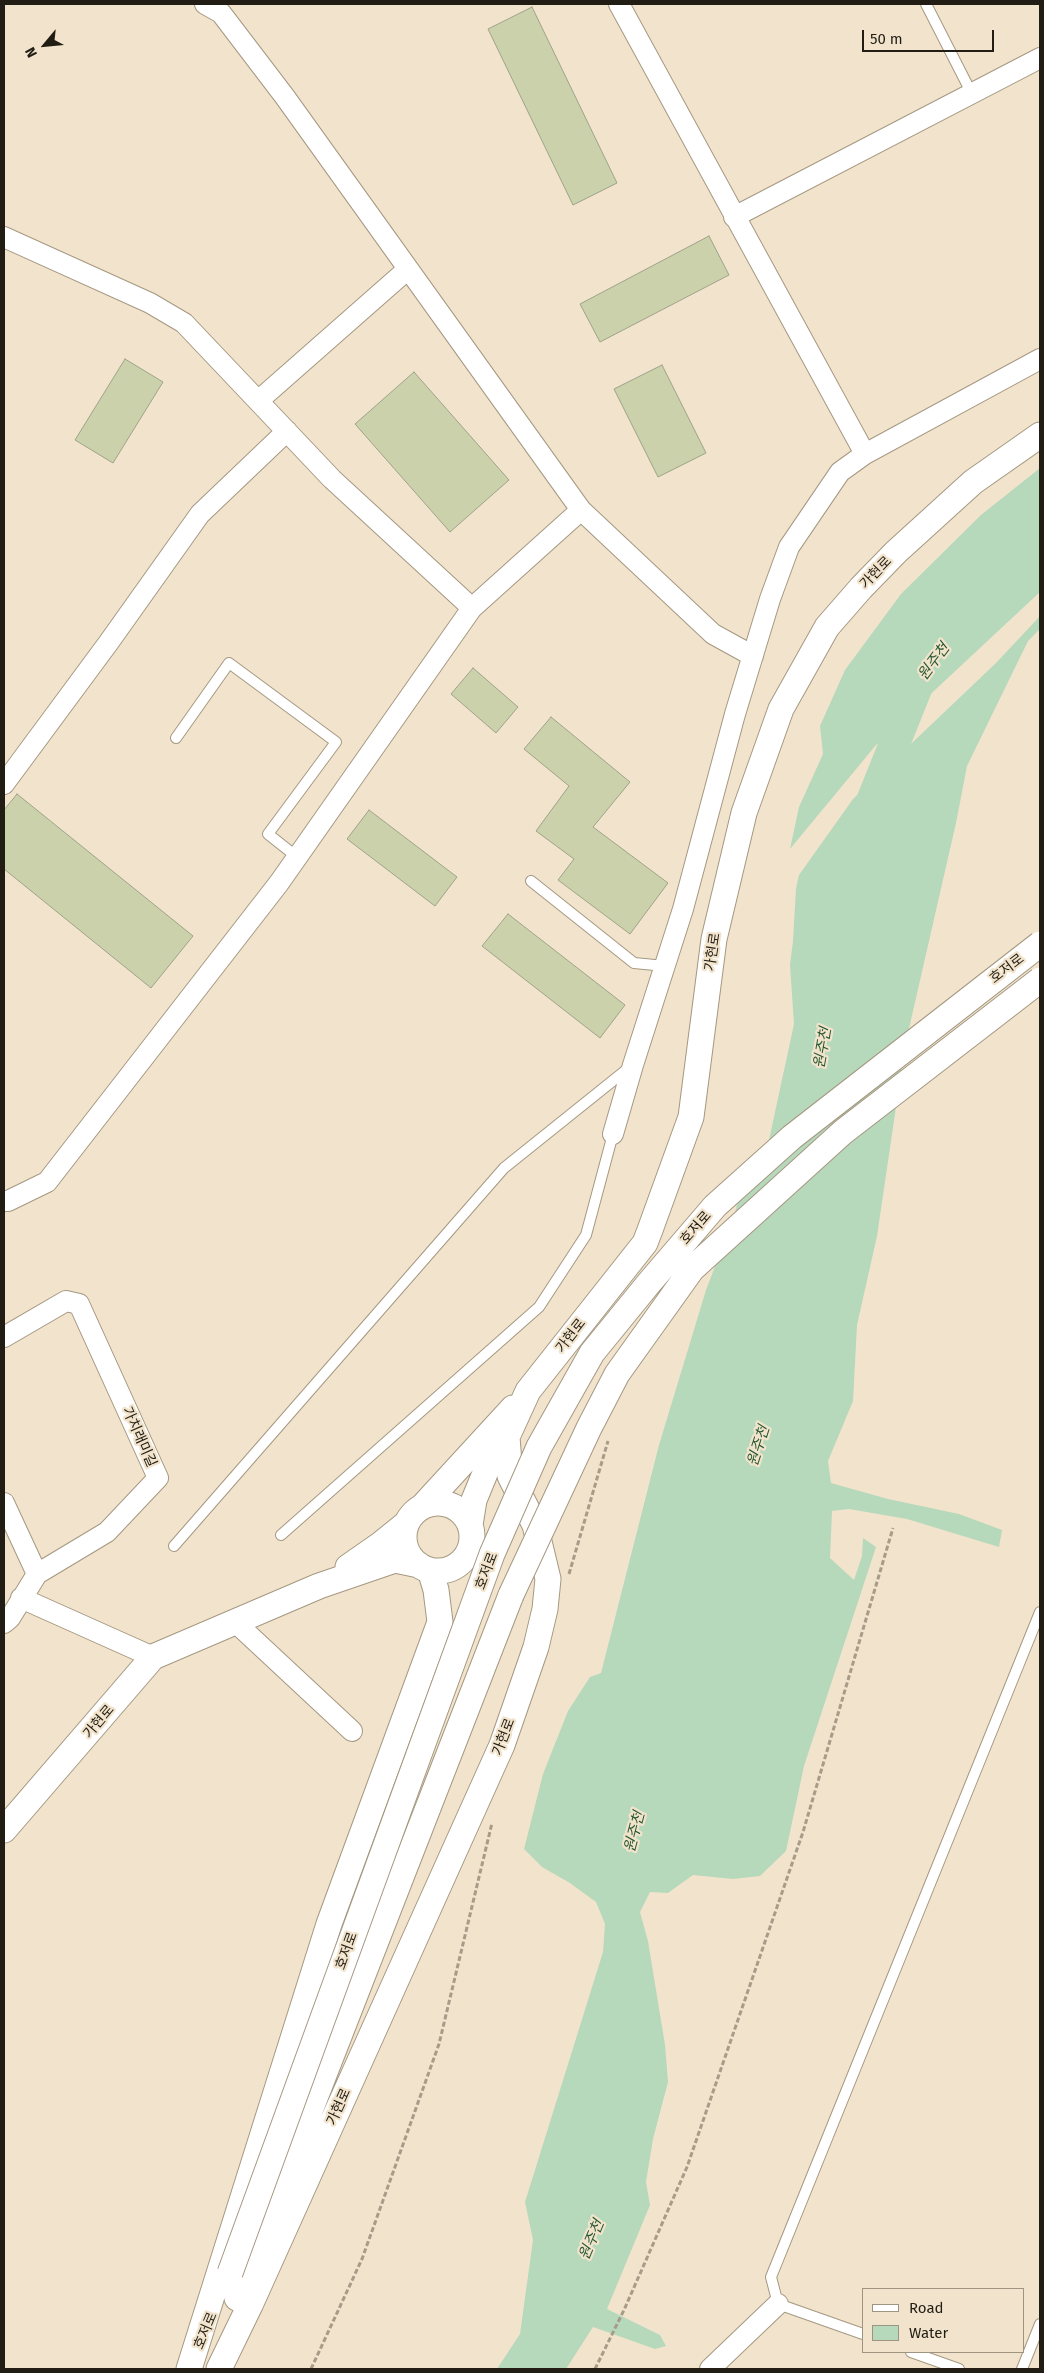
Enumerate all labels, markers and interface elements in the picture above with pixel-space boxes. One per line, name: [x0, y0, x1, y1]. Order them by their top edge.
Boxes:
north arrow: [20, 20, 70, 70]
scale bar: [864, 20, 996, 52]
text: 50 m: [870, 30, 903, 48]
text: N: [22, 44, 41, 60]
street label: 가현로: [857, 553, 895, 593]
water label: 원주천: [914, 640, 954, 684]
street label: 가현로: [702, 932, 724, 972]
street label: 호저로: [987, 951, 1027, 987]
water label: 원주천: [811, 1026, 835, 1070]
street label: 호저로: [677, 1208, 715, 1248]
street label: 가현로: [552, 1316, 590, 1356]
street label: 가치래미길: [118, 1404, 160, 1470]
water label: 원주천: [744, 1424, 774, 1468]
street label: 호저로: [472, 1550, 502, 1592]
street label: 가현로: [80, 1702, 118, 1742]
street label: 가현로: [489, 1716, 519, 1758]
water label: 원주천: [621, 1810, 649, 1854]
street label: 호저로: [332, 1930, 362, 1972]
street label: 가현로: [323, 2086, 355, 2128]
water label: 원주천: [576, 2217, 608, 2263]
legend: [862, 2288, 1024, 2353]
text: Road: [909, 2299, 944, 2317]
street label: 호저로: [191, 2310, 221, 2352]
text: Water: [909, 2324, 948, 2342]

